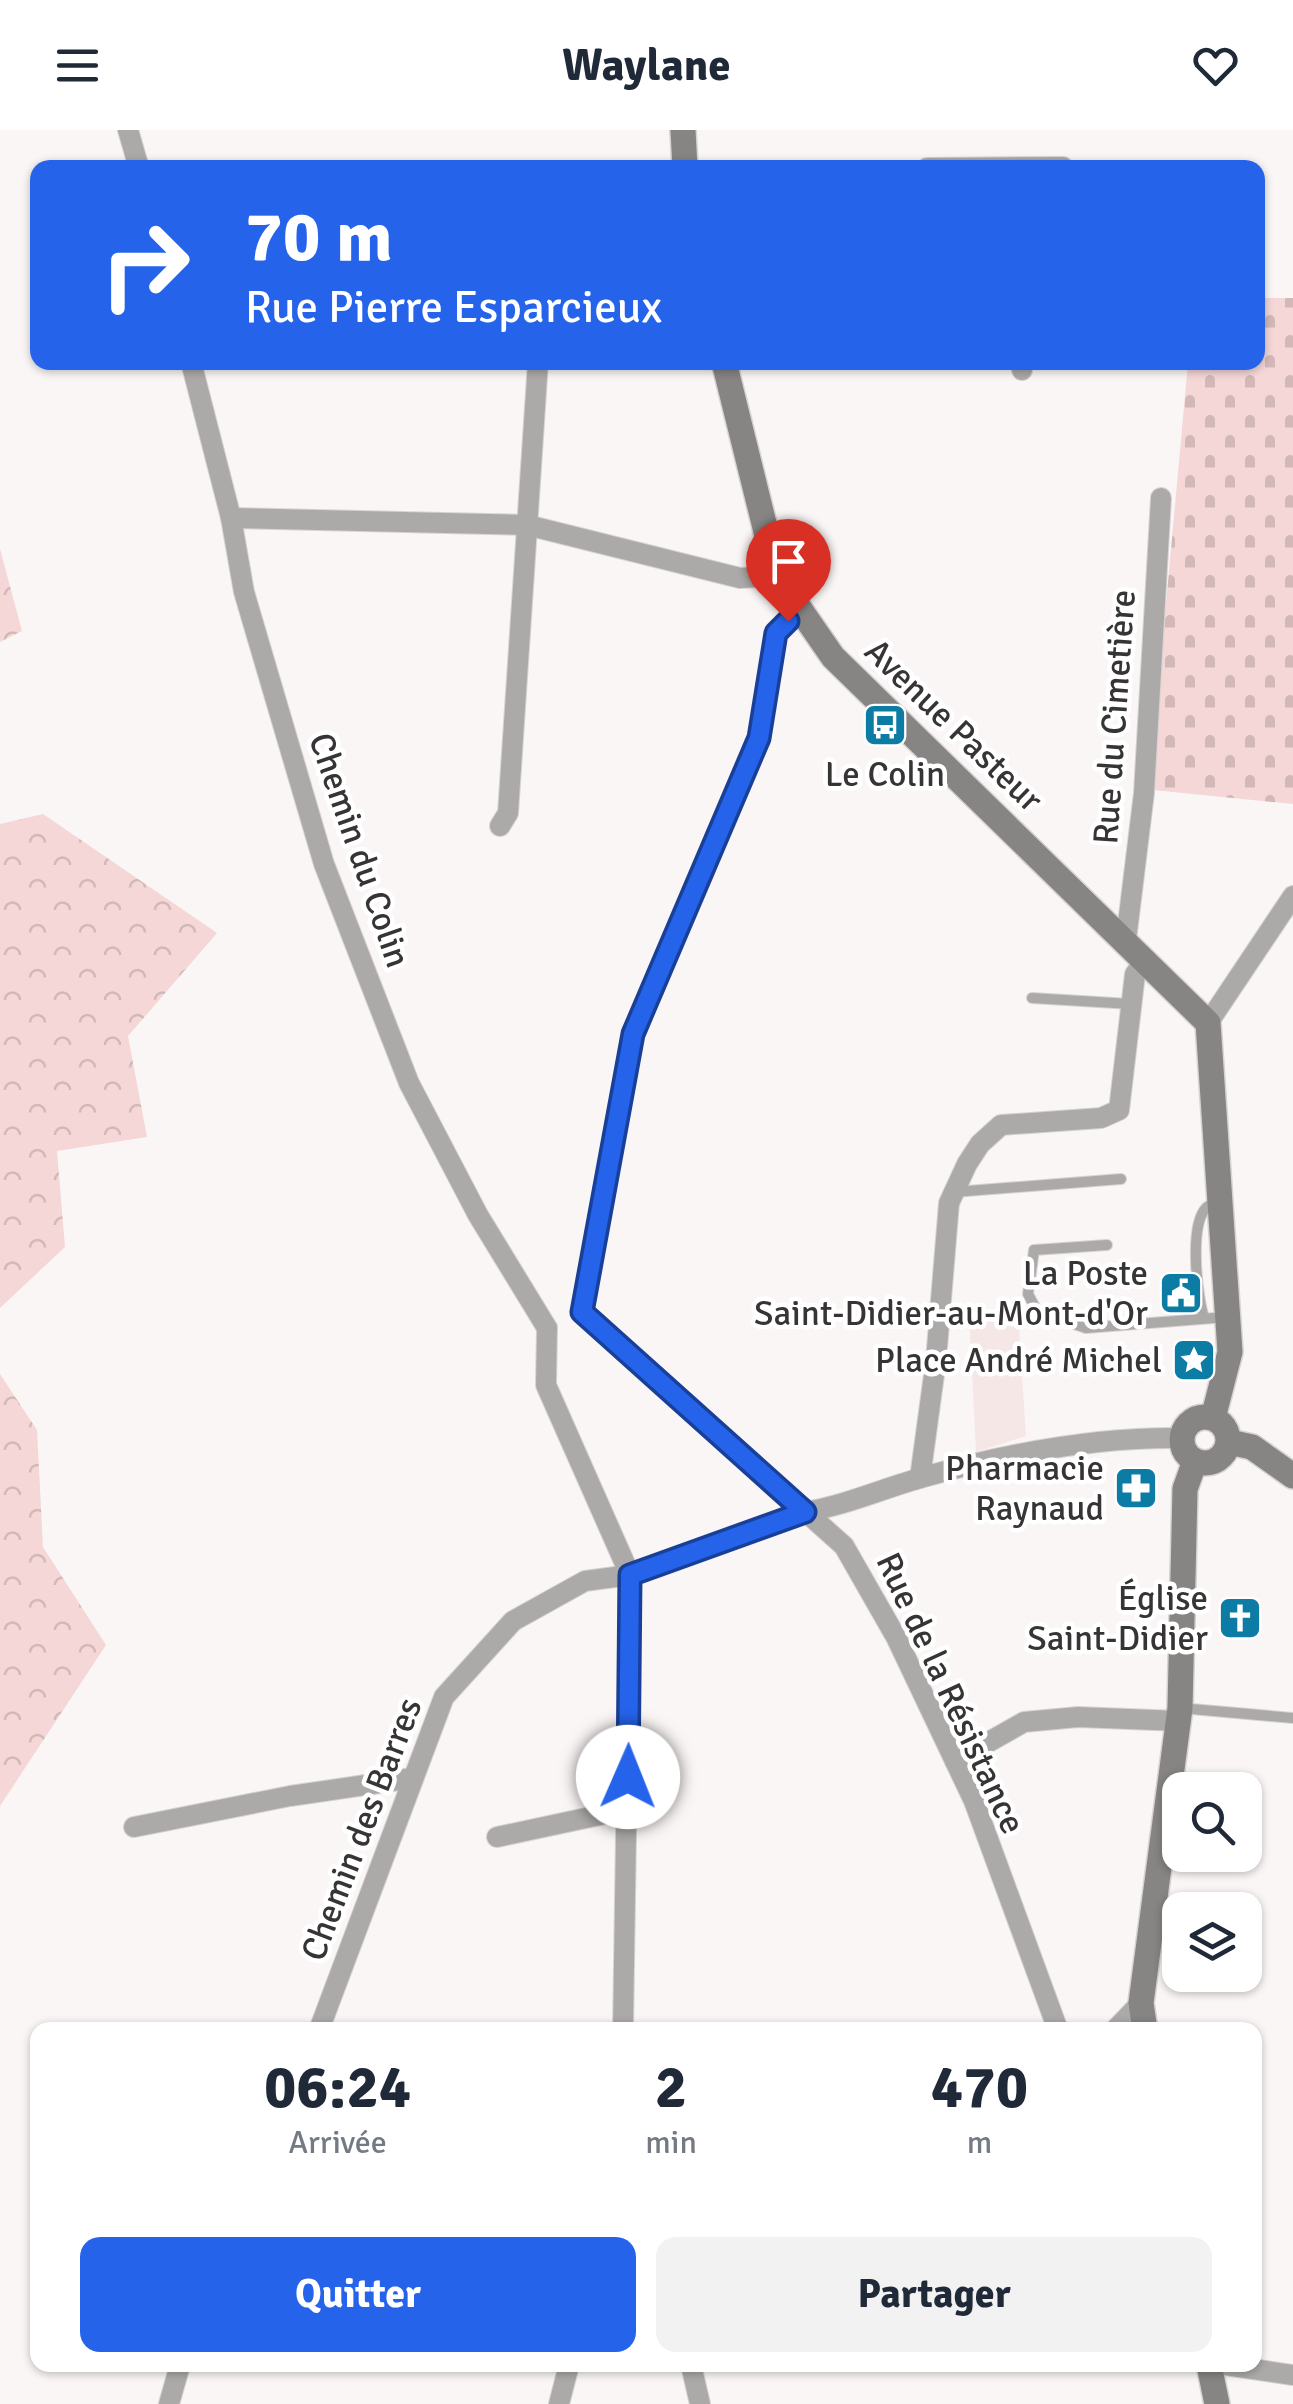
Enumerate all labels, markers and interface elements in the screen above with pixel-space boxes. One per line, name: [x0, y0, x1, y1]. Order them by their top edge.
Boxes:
icon: menu: [50, 38, 105, 93]
text: Waylane: [562, 38, 731, 93]
icon: heart: [1188, 38, 1243, 93]
text: 70 m: [245, 194, 393, 280]
icon: right: [80, 200, 210, 330]
text: Rue Pierre Esparcieux: [245, 280, 662, 335]
pin: [746, 519, 831, 622]
icon: arrive: [761, 534, 816, 589]
street label: Rue du Cimetière: [1084, 588, 1145, 846]
street label: Avenue Pasteur: [856, 630, 1052, 821]
bus stop icon: Le Colin: [862, 702, 908, 748]
street label: Chemin du Colin: [299, 727, 420, 973]
place label: Le Colin: [825, 753, 945, 796]
place label: La Poste Saint-Didier-au-Mont-d'Or: [754, 1252, 1148, 1335]
public building icon: La Poste Saint-Didier-au-Mont-d'Or: [1158, 1270, 1204, 1316]
place icon: Place André Michel: [1171, 1337, 1217, 1383]
place label: Place André Michel: [875, 1339, 1162, 1382]
place label: Pharmacie Raynaud: [945, 1447, 1104, 1530]
pharmacy icon: Pharmacie Raynaud: [1113, 1465, 1159, 1511]
street label: Rue de la Résistance: [867, 1546, 1035, 1841]
place label: Église Saint-Didier: [1027, 1577, 1208, 1660]
church icon: Église Saint-Didier: [1217, 1595, 1263, 1641]
street label: Chemin des Barres: [292, 1692, 431, 1967]
position arrow: [576, 1725, 680, 1829]
map controls: [1162, 1772, 1262, 1992]
button: search: [1162, 1772, 1262, 1872]
button: layers: [1162, 1892, 1262, 1992]
text: 06:24: [264, 2051, 411, 2125]
text: 2: [655, 2051, 687, 2125]
text: 470: [931, 2051, 1028, 2125]
text: Arrivée: [289, 2123, 387, 2162]
text: min: [645, 2123, 697, 2162]
text: m: [967, 2123, 992, 2162]
button: Quitter: [80, 2237, 636, 2352]
button: Partager: [656, 2237, 1212, 2352]

